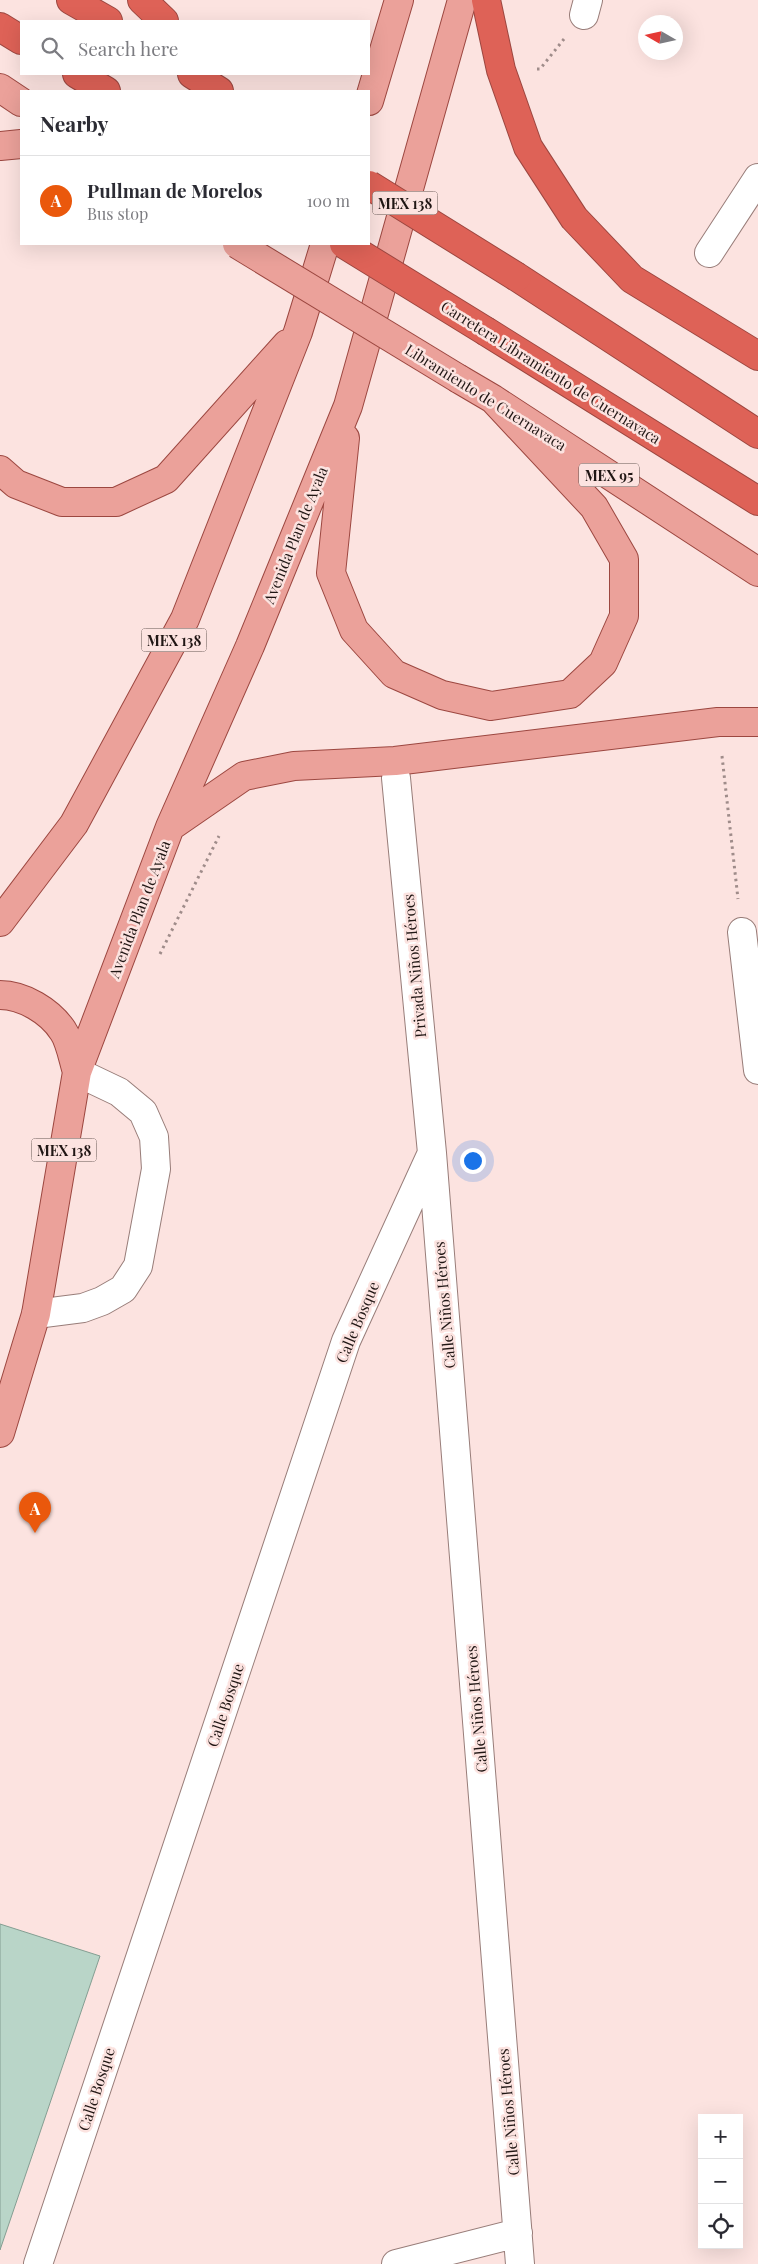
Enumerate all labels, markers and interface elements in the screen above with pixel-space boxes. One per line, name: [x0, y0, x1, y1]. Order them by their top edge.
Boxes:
north arrow: [638, 15, 683, 60]
search box: [20, 20, 370, 75]
icon: search: [38, 34, 66, 62]
text: Search here: [78, 35, 178, 61]
text: Nearby: [40, 109, 109, 137]
text: Pullman de Morelos: [87, 177, 263, 203]
text: A: [51, 190, 61, 211]
text: 100 m: [307, 190, 350, 211]
road number: MEX 138: [372, 192, 438, 214]
text: Bus stop: [87, 203, 148, 224]
street label: Carretera Libramiento de Cuernavaca: [438, 297, 664, 447]
street label: Libramiento de Cuernavaca: [402, 340, 570, 454]
street label: Avenida Plan de Ayala: [258, 463, 332, 607]
road number: MEX 95: [579, 464, 639, 486]
road number: MEX 138: [142, 628, 206, 652]
street label: Avenida Plan de Ayala: [103, 837, 175, 982]
street label: Privada Niños Héroes: [398, 893, 430, 1039]
road number: MEX 138: [32, 1138, 96, 1162]
your location: [460, 1148, 486, 1174]
street label: Calle Niños Héroes: [428, 1241, 460, 1369]
street label: Calle Bosque: [331, 1278, 383, 1366]
pin: A: [19, 1492, 51, 1533]
street label: Calle Niños Héroes: [460, 1645, 492, 1773]
street label: Calle Bosque: [202, 1661, 248, 1749]
street label: Calle Bosque: [73, 2045, 119, 2133]
street label: Calle Niños Héroes: [492, 2048, 524, 2176]
map controls: [698, 2114, 743, 2249]
button: +: [698, 2114, 743, 2159]
button: −: [698, 2159, 743, 2204]
button: locate: [698, 2204, 743, 2249]

